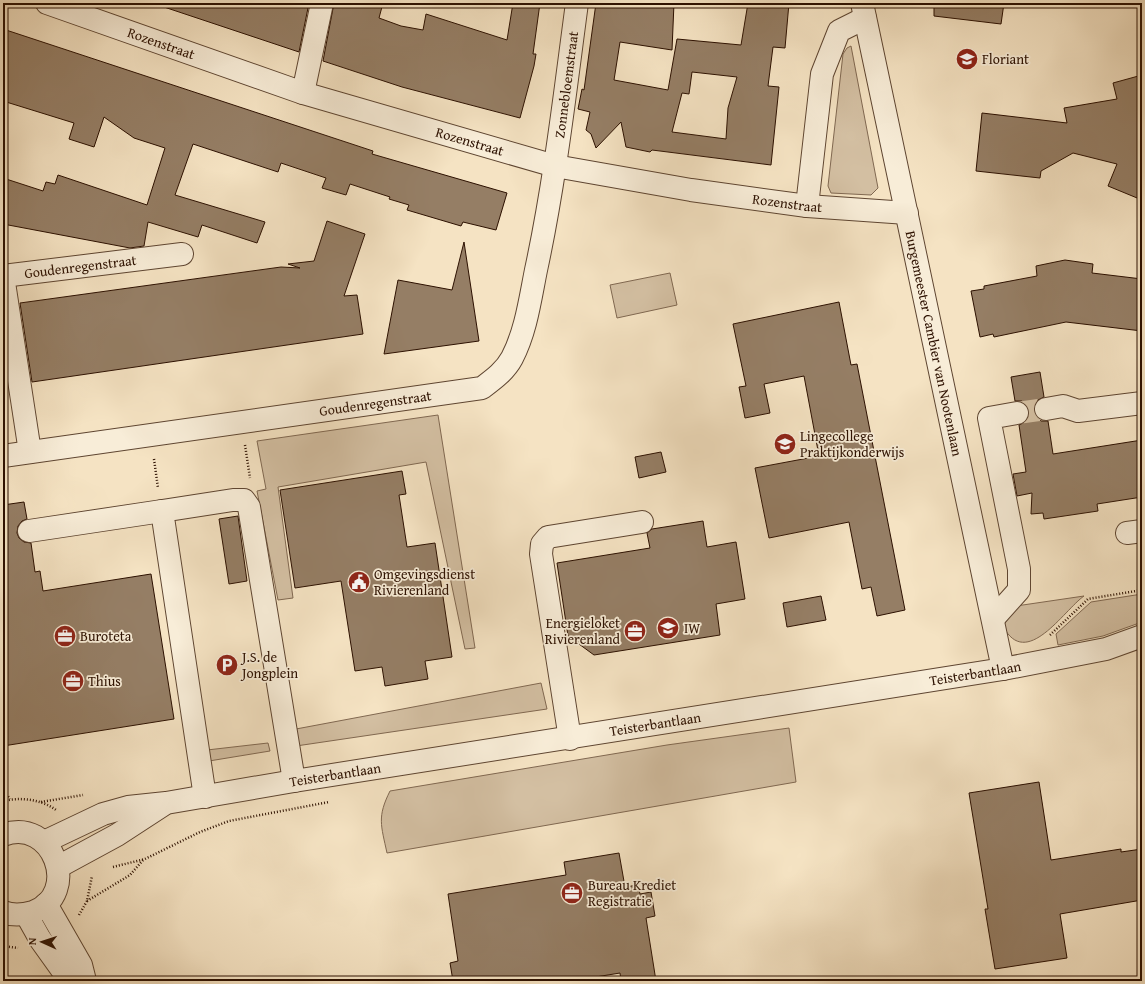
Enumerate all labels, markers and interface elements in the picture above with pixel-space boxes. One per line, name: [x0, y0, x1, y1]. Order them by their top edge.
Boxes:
street label: Rozenstraat: [125, 22, 198, 64]
street label: Zonnebloemstraat: [549, 30, 583, 139]
school or university icon: Floriant: [954, 46, 980, 72]
place label: Floriant: [982, 49, 1029, 69]
street label: Rozenstraat: [433, 122, 506, 161]
street label: Rozenstraat: [751, 189, 823, 217]
street label: Burgemeester Cambier van Nootenlaan: [900, 229, 968, 458]
street label: Goudenregenstraat: [23, 250, 138, 283]
street label: Goudenregenstraat: [318, 385, 433, 421]
place label: Lingecollege Praktijkonderwijs: [800, 426, 904, 462]
school or university icon: Lingecollege Praktijkonderwijs: [772, 431, 798, 457]
place label: Omgevingsdienst Rivierenland: [374, 564, 475, 600]
public building icon: Omgevingsdienst Rivierenland: [346, 569, 372, 595]
place label: Energieloket Rivierenland: [545, 613, 621, 649]
school or university icon: IW: [655, 615, 681, 641]
office icon: Energieloket Rivierenland: [622, 618, 648, 644]
place label: IW: [684, 618, 700, 638]
office icon: Buroteta: [52, 623, 78, 649]
place label: Buroteta: [80, 626, 132, 646]
place label: J.S. de Jongplein: [240, 647, 298, 683]
parking icon: J.S. de Jongplein: [214, 652, 240, 678]
street label: Teisterbantlaan: [928, 656, 1023, 690]
office icon: Thius: [60, 668, 86, 694]
place label: Thius: [88, 671, 121, 691]
street label: Teisterbantlaan: [608, 707, 703, 741]
street label: Teisterbantlaan: [288, 757, 382, 792]
place label: Bureau Krediet Registratie: [588, 875, 676, 911]
office icon: Bureau Krediet Registratie: [559, 880, 585, 906]
north arrow: [22, 922, 62, 962]
text: N: [24, 937, 40, 946]

